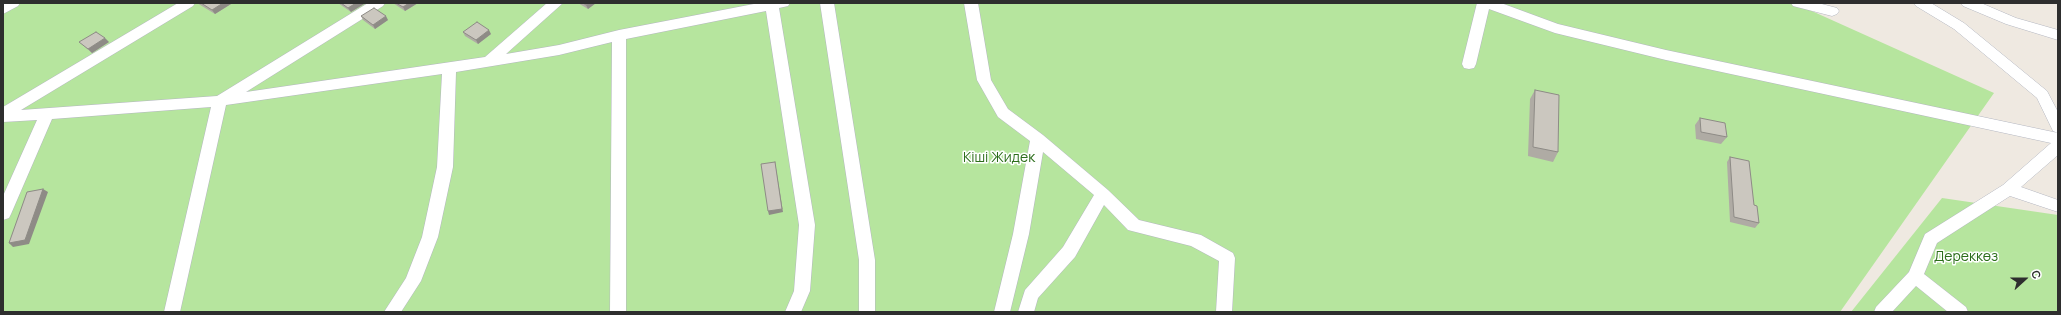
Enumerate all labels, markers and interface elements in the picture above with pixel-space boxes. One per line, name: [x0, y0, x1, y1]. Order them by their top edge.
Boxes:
park label: Кіші Жидек: [963, 150, 1035, 166]
park label: Дереккөз: [1934, 249, 1998, 265]
north arrow: [2005, 259, 2045, 299]
text: С: [2028, 268, 2045, 281]

